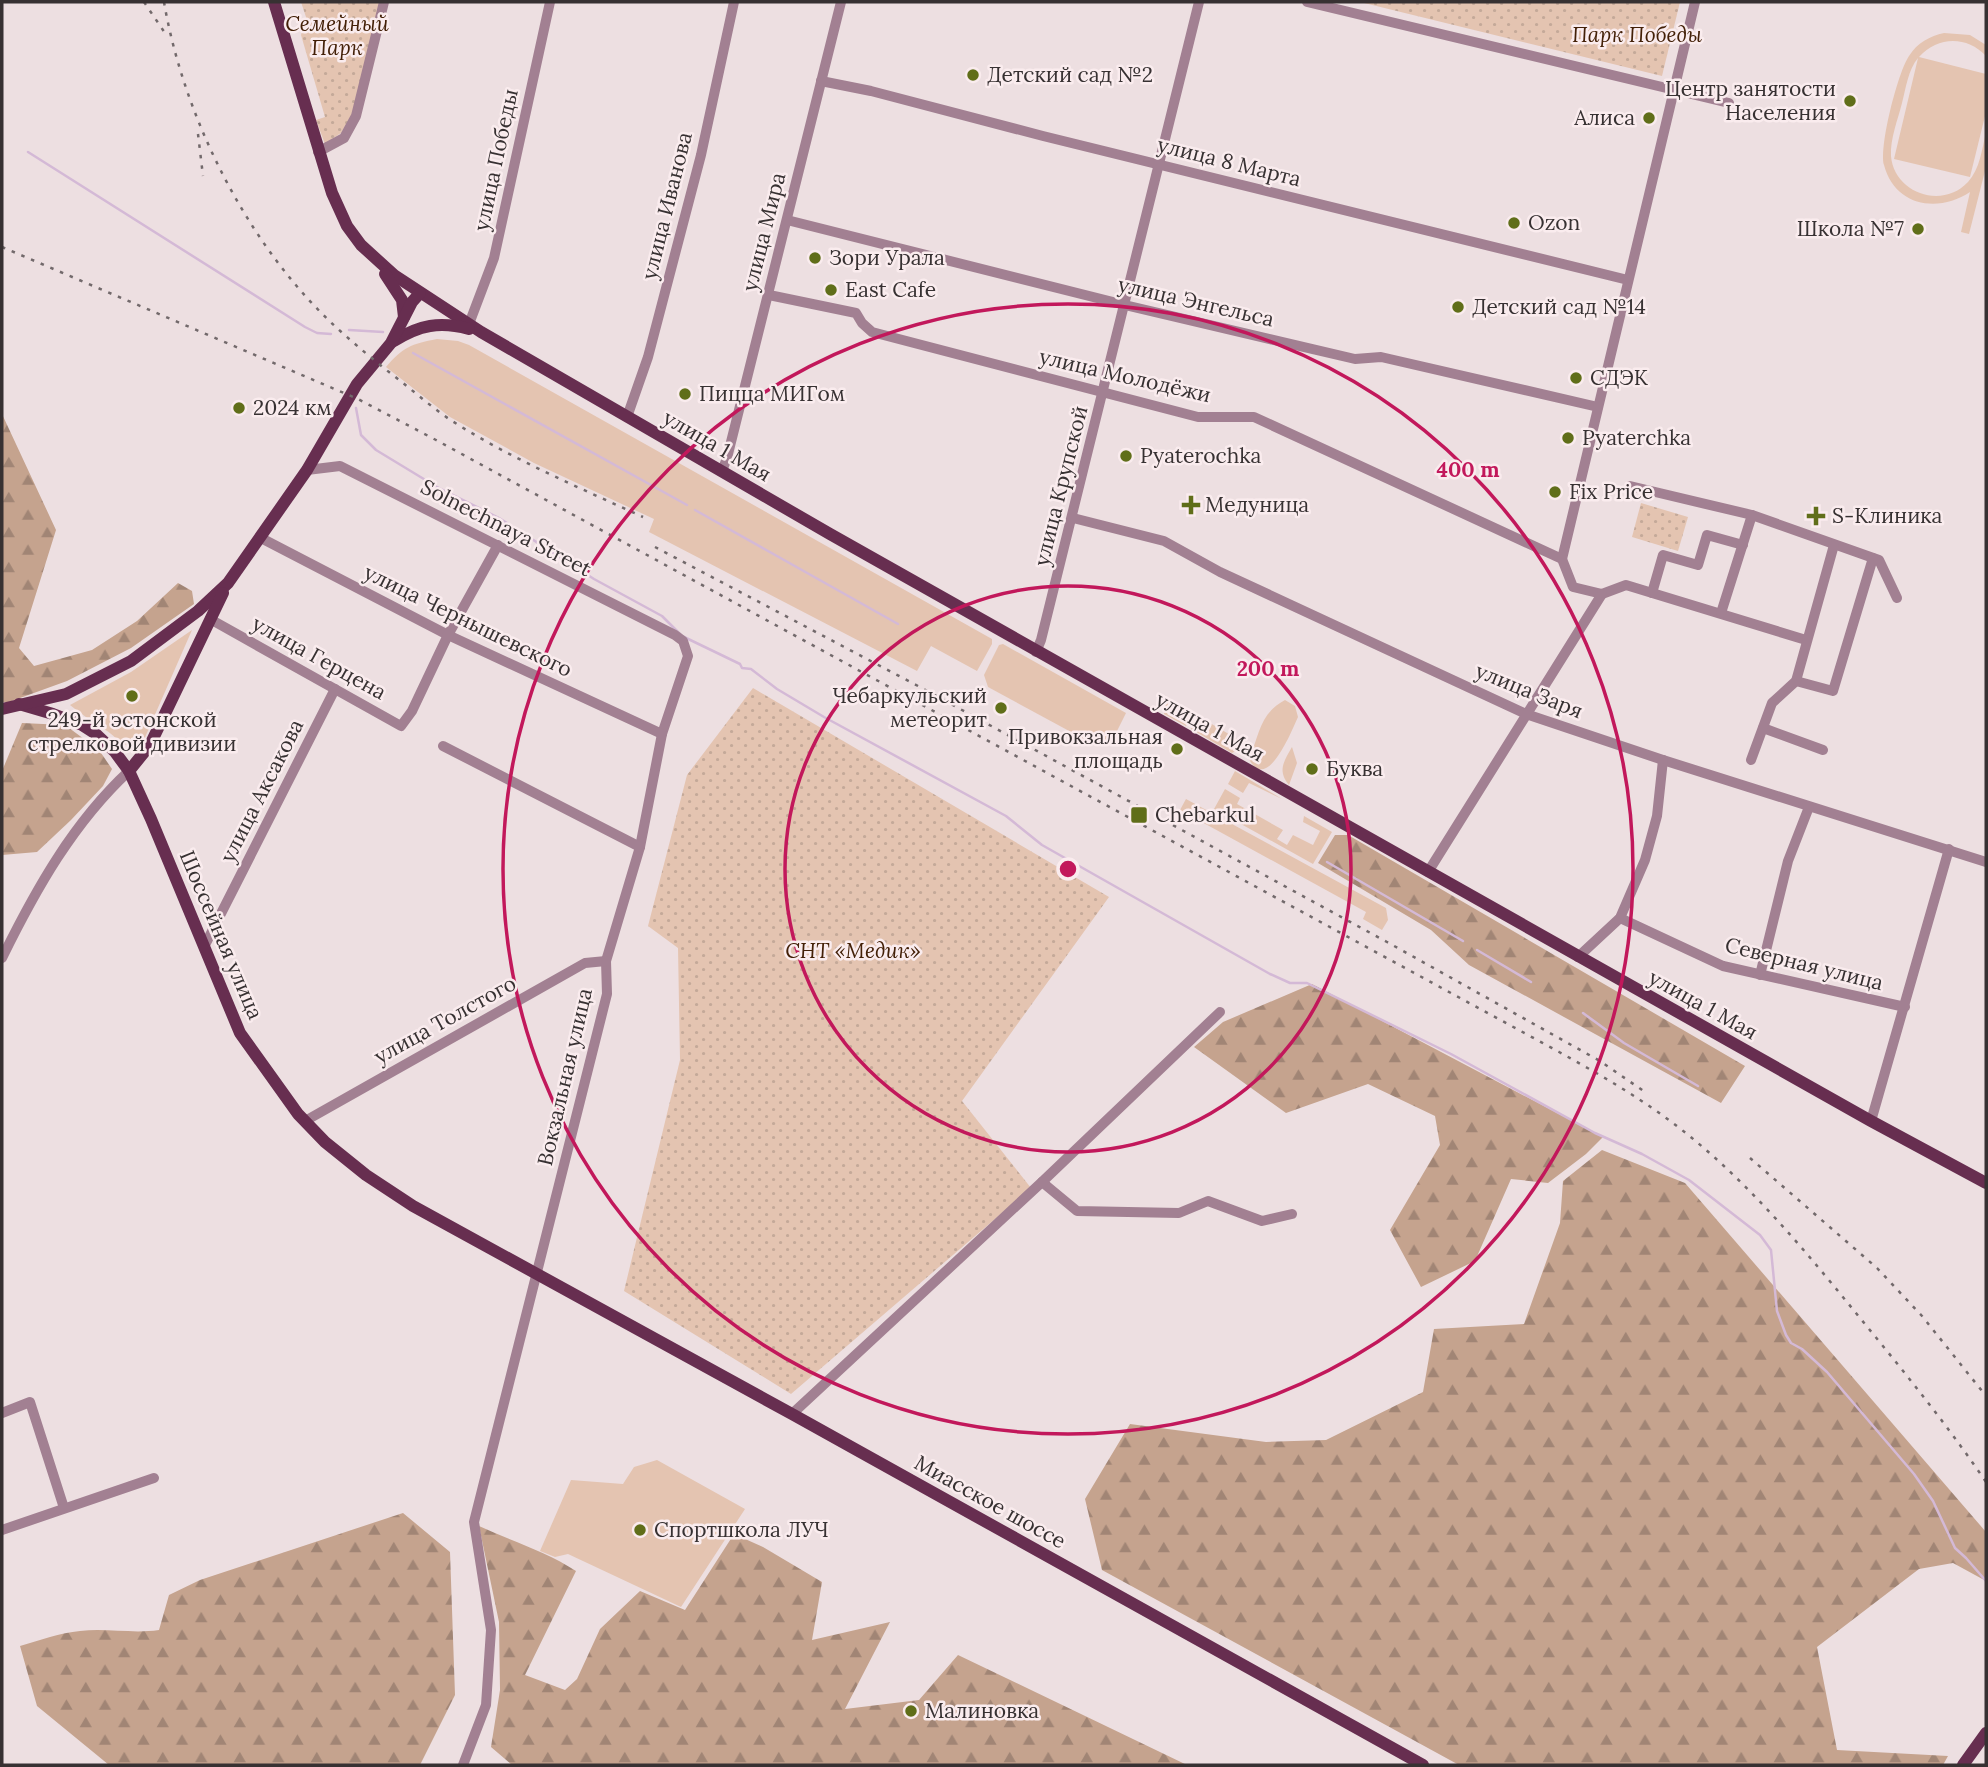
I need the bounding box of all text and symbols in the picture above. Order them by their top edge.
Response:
park label: Семейный Парк [285,10,389,61]
park label: Парк Победы [1572,21,1702,48]
place label: Детский сад №2 [987,61,1153,88]
marker: Детский сад №2 [965,67,981,83]
place label: Центр занятости Населения [1665,75,1836,126]
street label: улица Победы [467,86,524,233]
marker: Центр занятости Населения [1842,93,1858,109]
place label: Алиса [1573,104,1635,131]
marker: Алиса [1641,110,1657,126]
street label: улица Иванова [635,129,698,283]
street label: улица 8 Марта [1154,131,1304,192]
street label: улица Мира [736,169,791,294]
place label: Ozon [1528,209,1581,236]
marker: Ozon [1506,215,1522,231]
place label: Школа №7 [1797,215,1904,242]
marker: Школа №7 [1910,221,1926,237]
place label: Зори Урала [829,244,945,271]
marker: Зори Урала [807,250,823,266]
street label: улица Энгельса [1115,270,1277,333]
place label: East Cafe [845,276,936,303]
marker: East Cafe [823,282,839,298]
place label: Детский сад №14 [1472,293,1646,320]
marker: Детский сад №14 [1450,299,1466,315]
street label: улица Молодёжи [1037,343,1214,408]
place label: СДЭК [1590,364,1649,391]
marker: СДЭК [1568,370,1584,386]
place label: Пицца МИГом [699,380,845,407]
marker: Пицца МИГом [677,386,693,402]
place label: 2024 км [253,394,332,421]
marker: 2024 км [231,400,247,416]
street label: улица Крупской [1028,403,1093,569]
street label: улица 1 Мая [658,404,776,487]
place label: Pyaterchka [1582,424,1691,451]
marker: Pyaterchka [1560,430,1576,446]
place label: Pyaterochka [1140,442,1262,469]
marker: Pyaterochka [1118,448,1134,464]
text: 400 m [1436,456,1500,483]
street label: Solnechnaya Street [416,473,597,583]
place label: Fix Price [1569,478,1653,505]
marker: Fix Price [1547,484,1563,500]
place label: Медуница [1205,491,1309,518]
marker: Медуница [1183,497,1199,513]
place label: S-Клиника [1832,502,1943,529]
marker: S-Клиника [1806,506,1826,526]
street label: улица Чернышевского [360,558,577,683]
street label: улица Герцена [247,610,391,706]
text: 200 m [1237,655,1299,682]
street label: улица Заря [1471,657,1587,724]
place label: Чебаркульский метеорит [832,682,987,733]
street label: улица 1 Мая [1151,686,1270,768]
marker: 249-й эстонской стрелковой дивизии [124,688,140,704]
marker: Чебаркульский метеорит [993,700,1009,716]
place label: 249-й эстонской стрелковой дивизии [28,706,236,757]
street label: улица Аксакова [214,714,309,867]
place label: Привокзальная площадь [1008,723,1163,774]
marker: Привокзальная площадь [1169,741,1185,757]
place label: Буква [1326,755,1383,782]
marker: Буква [1304,761,1320,777]
place label: Chebarkul [1155,801,1255,828]
marker: Chebarkul [1129,805,1149,825]
street label: Шоссейная улица [174,846,269,1023]
centre of rings [1056,857,1080,881]
street label: Северная улица [1722,931,1886,996]
park label: СНТ «Медик» [785,937,921,964]
street label: улица 1 Мая [1644,964,1763,1046]
street label: улица Толстого [369,969,521,1070]
street label: Вокзальная улица [531,985,598,1168]
street label: Миасское шоссе [910,1449,1071,1554]
place label: Спортшкола ЛУЧ [654,1516,829,1543]
marker: Спортшкола ЛУЧ [632,1522,648,1538]
place label: Малиновка [925,1697,1039,1724]
marker: Малиновка [903,1703,919,1719]

